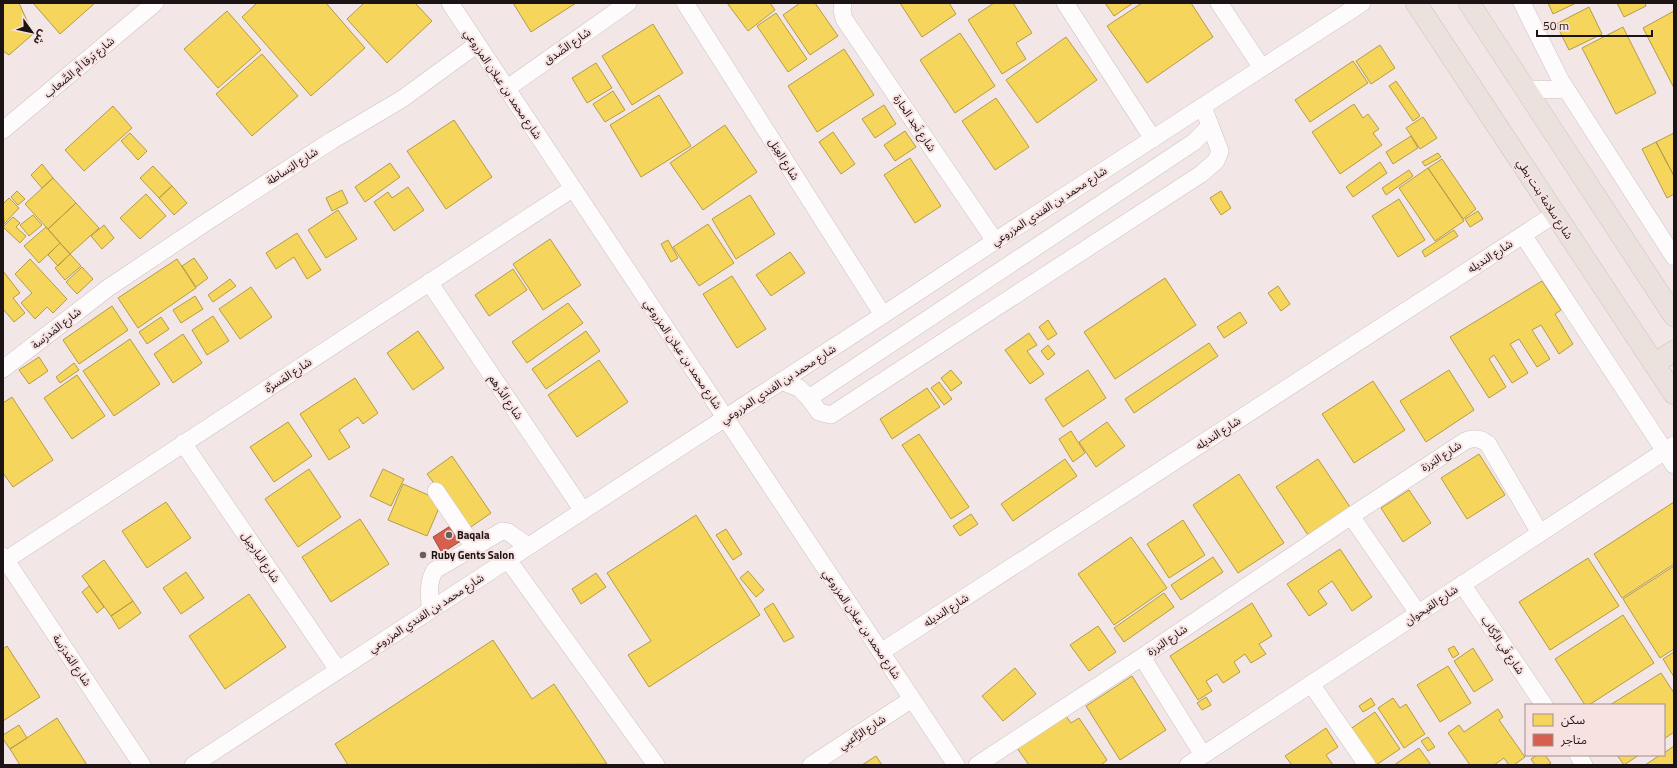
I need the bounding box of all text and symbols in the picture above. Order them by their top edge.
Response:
north arrow [12,12,52,52]
scale bar [1537,12,1652,38]
text: 50 m [1543,16,1569,35]
street label: شارع الصِّدق [540,24,594,68]
street label: شارع محمد بن عبلان المزروعي [459,26,546,143]
street label: شارع بَرقا أم الصَّعاب [41,34,117,100]
street label: شارع نَجد الحارة [890,91,940,155]
street label: شارع العِبَل [765,135,803,183]
street label: شارع البَساطة [263,143,321,189]
street label: شارع سلامة بنت بطي [1512,156,1577,243]
street label: شارع محمد بن الفندي المزروعي [988,162,1111,251]
street label: شارع النديله [1464,235,1516,277]
street label: شارع محمد بن عبلان المزروعي [639,296,726,413]
street label: شارع المَدرَسة [28,303,85,353]
street label: شارع محمد بن الفندي المزروعي [717,340,840,429]
street label: شارع المَسرَّة [261,354,315,396]
street label: شارع الدِّرهم [484,371,527,424]
street label: شارع النديله [1192,412,1244,454]
street label: شارع البَرزة [1418,437,1465,475]
place label: Baqala [457,527,490,543]
street label: شارع البارجِيل [238,528,284,586]
marker: Baqala [444,530,454,540]
place label: Ruby Gents Salon [431,547,514,563]
marker: Ruby Gents Salon [418,550,428,560]
street label: شارع محمد بن عبلان المزروعي [818,566,905,683]
street label: شارع محمد بن الفندي المزروعي [365,569,488,658]
street label: شارع القيحوان [1401,581,1461,629]
street label: شارع النديله [920,589,972,631]
street label: شارع فَي الرِّكاب [1476,613,1529,679]
street label: شارع البَرزة [1144,620,1191,659]
street label: شارع المَدرَسة [49,631,95,689]
legend [1525,704,1665,756]
text: سكن [1561,710,1585,729]
street label: شارع الرَّاعبِي [835,711,890,755]
text: متاجر [1560,730,1587,749]

